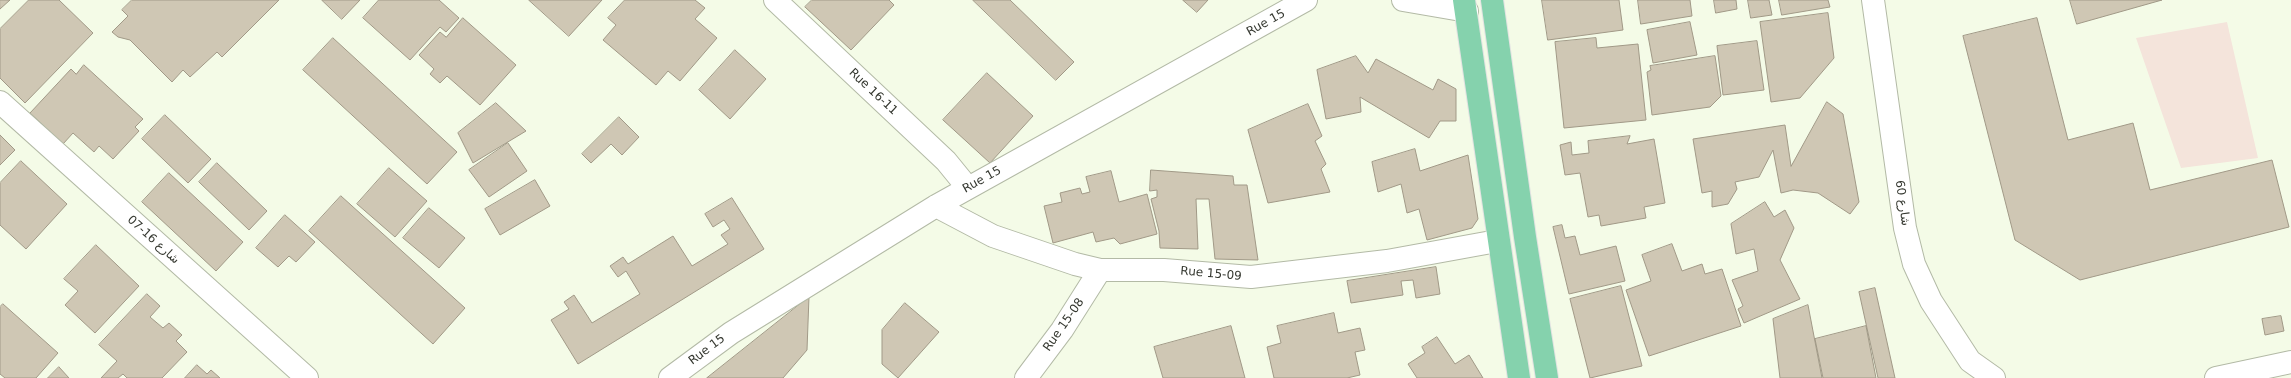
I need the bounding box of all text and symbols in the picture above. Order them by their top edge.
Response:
street label: Rue 15 [1244,7,1288,39]
street label: Rue 16-11 [846,66,900,118]
street label: Rue 15 [960,164,1004,196]
street label: شارع 60 [1892,179,1912,227]
street label: شارع 16-07 [124,213,182,267]
street label: Rue 15-09 [1180,264,1242,284]
street label: Rue 15-08 [1040,296,1088,354]
street label: Rue 15 [686,332,728,368]

